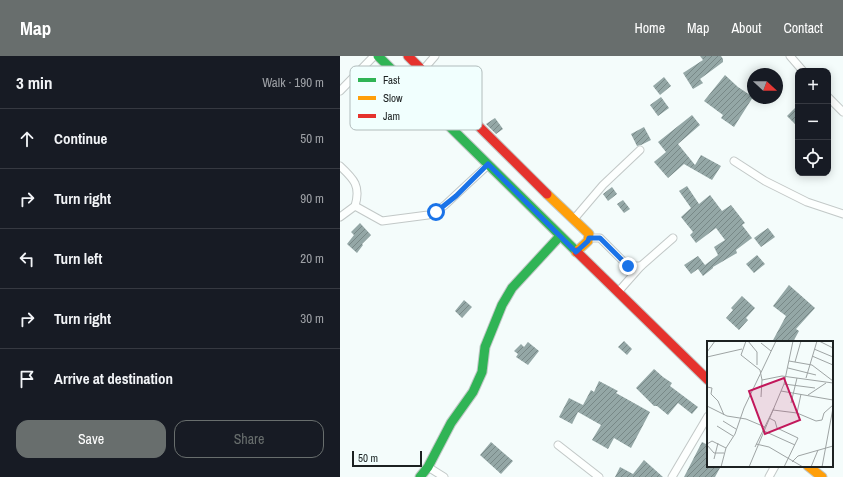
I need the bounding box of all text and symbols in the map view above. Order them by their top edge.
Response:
text: Map [20,15,51,41]
text: Home [634,19,665,37]
text: Map [687,19,709,37]
text: About [731,19,761,37]
text: Contact [783,19,823,37]
legend [350,66,482,130]
north arrow [747,68,783,104]
map controls [795,68,831,176]
button: + [795,68,831,104]
text: 3 min [16,71,52,94]
text: Fast [383,73,401,87]
text: Walk · 190 m [262,74,324,91]
text: Slow [383,91,403,105]
button: − [795,104,831,140]
text: Jam [383,109,400,123]
icon: ahead [16,128,38,150]
text: Continue [54,128,107,149]
text: 50 m [300,130,324,147]
button: locate [795,140,831,176]
icon: right [16,188,38,210]
text: Turn right [54,188,111,209]
text: 90 m [300,190,324,207]
route start [427,203,445,221]
icon: left [16,248,38,270]
text: Turn left [54,248,102,269]
text: 20 m [300,250,324,267]
route end [619,257,637,275]
icon: right [16,308,38,330]
text: Turn right [54,308,111,329]
text: 30 m [300,310,324,327]
inset map [707,341,833,467]
icon: arrive [16,368,38,390]
text: Arrive at destination [54,368,173,389]
button: Save [16,420,166,458]
button: Share [174,420,324,458]
scale bar [352,449,422,468]
text: 50 m [358,451,378,465]

